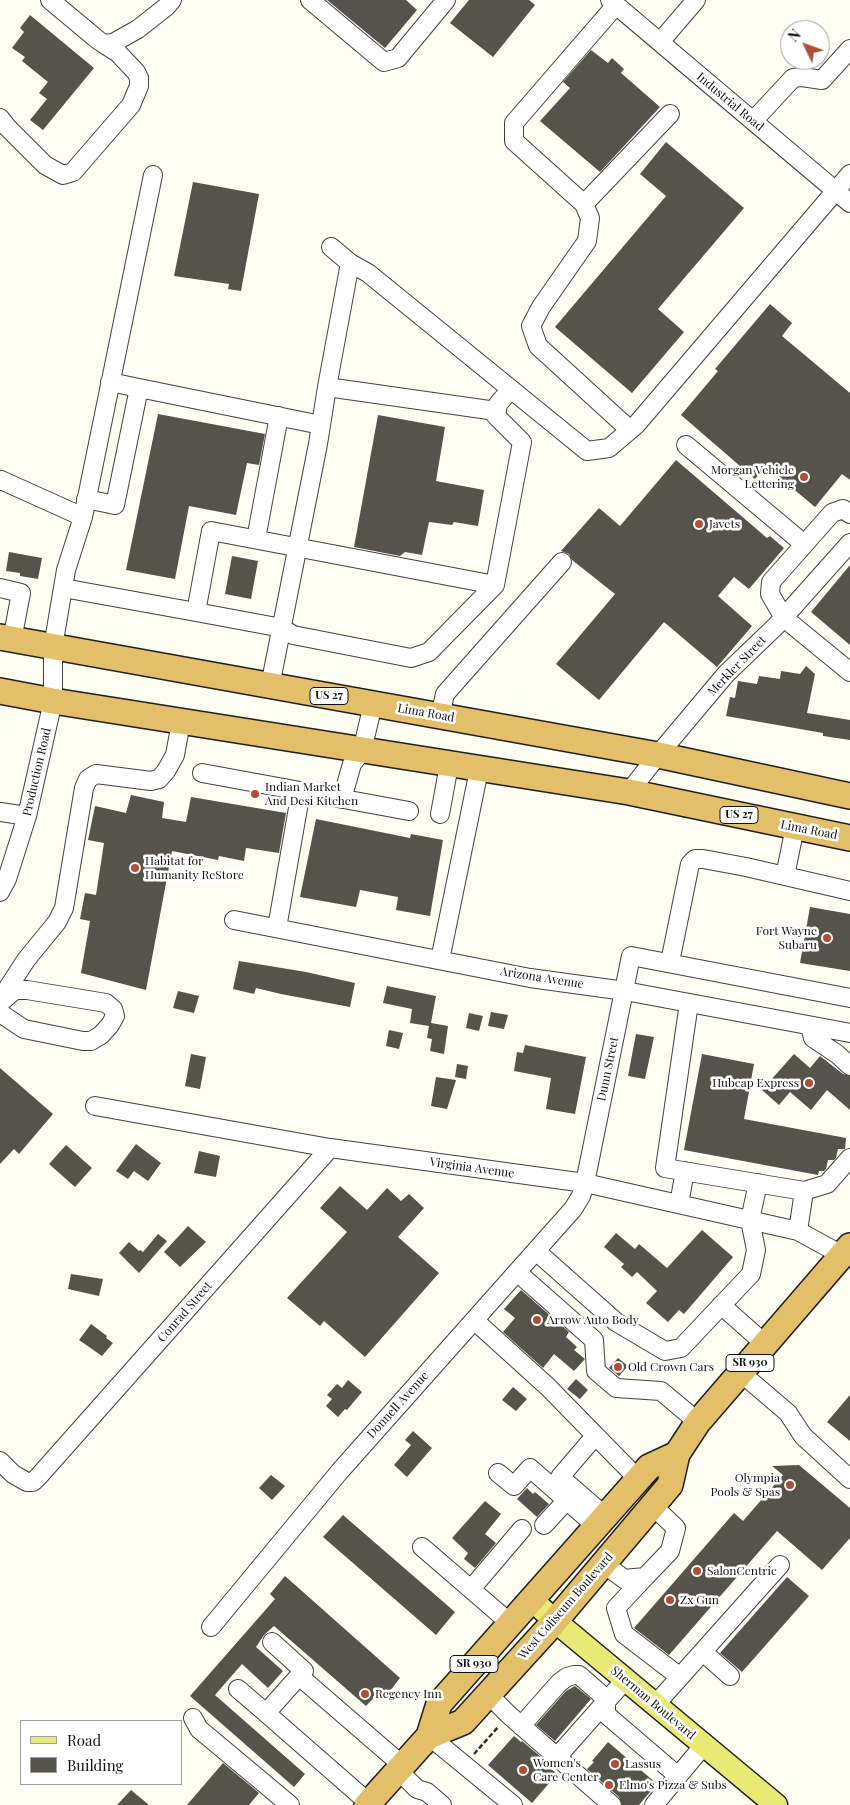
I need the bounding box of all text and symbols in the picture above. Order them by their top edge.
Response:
north arrow [780,20,830,70]
text: N [784,25,805,45]
street label: Industrial Road [693,70,767,134]
place label: Morgan Vehicle Lettering [711,463,794,491]
marker: Morgan Vehicle Lettering [798,471,810,483]
place label: Javets [709,517,740,531]
marker: Javets [693,518,705,530]
street label: Merkler Street [705,633,769,699]
road number: US 27 [310,688,348,704]
street label: Lima Road [396,701,456,725]
street label: Production Road [20,726,54,818]
place label: Indian Market And Desi Kitchen [265,780,358,808]
marker: Indian Market And Desi Kitchen [249,788,261,800]
road number: US 27 [720,806,758,824]
street label: Lima Road [779,817,839,843]
place label: Habitat for Humanity ReStore [145,854,244,882]
marker: Habitat for Humanity ReStore [129,862,141,874]
place label: Fort Wayne Subaru [756,924,817,952]
marker: Fort Wayne Subaru [821,932,833,944]
street label: Arizona Avenue [499,964,585,992]
street label: Dunn Street [594,1036,622,1102]
place label: Hubcap Express [712,1076,799,1090]
marker: Hubcap Express [803,1077,815,1089]
street label: Virginia Avenue [429,1155,515,1181]
street label: Conrad Street [155,1279,215,1345]
place label: Arrow Auto Body [547,1313,639,1327]
marker: Arrow Auto Body [531,1314,543,1326]
road number: SR 930 [726,1355,774,1372]
place label: Old Crown Cars [628,1360,714,1374]
marker: Old Crown Cars [612,1361,624,1373]
street label: Donnell Avenue [364,1369,432,1441]
place label: Olympia Pools & Spas [710,1471,780,1499]
marker: Olympia Pools & Spas [784,1479,796,1491]
street label: West Coliseum Boulevard [516,1550,616,1662]
place label: SalonCentric [707,1564,777,1578]
marker: SalonCentric [691,1565,703,1577]
place label: Zx Gun [680,1593,719,1607]
marker: Zx Gun [664,1594,676,1606]
road number: SR 930 [450,1656,498,1672]
street label: Sherman Boulevard [608,1663,698,1743]
place label: Regency Inn [375,1687,442,1701]
marker: Regency Inn [359,1688,371,1700]
legend [20,1720,182,1785]
text: Road [67,1730,101,1750]
text: Building [67,1755,123,1775]
place label: Women's Care Center [533,1756,599,1784]
place label: Lassus [625,1757,661,1771]
marker: Lassus [609,1758,621,1770]
marker: Women's Care Center [517,1764,529,1776]
place label: Elmo's Pizza & Subs [619,1778,727,1792]
marker: Elmo's Pizza & Subs [603,1779,615,1791]

